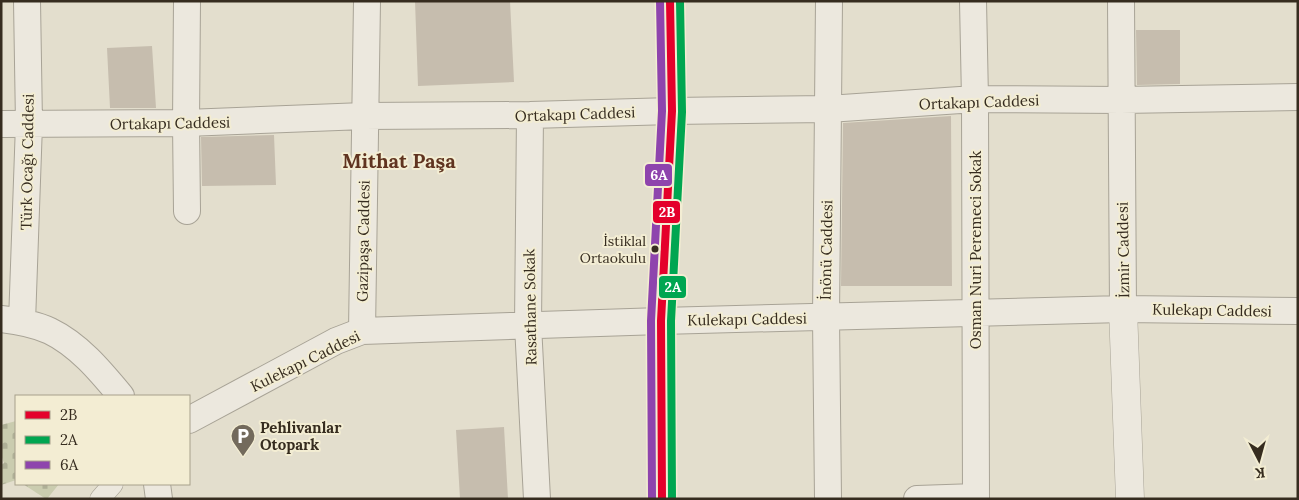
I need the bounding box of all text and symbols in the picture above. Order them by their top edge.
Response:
street label: Ortakapı Caddesi [918,90,1040,114]
street label: Türk Ocağı Caddesi [16,94,38,230]
street label: Ortakapı Caddesi [514,102,636,126]
street label: Ortakapı Caddesi [110,112,230,134]
district label: Mithat Paşa [342,148,456,173]
street label: Osman Nuri Peremeci Sokak [966,151,985,349]
line badge: 6A [644,163,673,187]
text: 6A [650,166,668,184]
street label: Gazipaşa Caddesi [352,180,374,302]
line badge: 2B [652,200,681,224]
street label: İnönü Caddesi [816,200,836,300]
street label: İzmir Caddesi [1113,202,1133,298]
text: 2B [659,203,675,221]
place label: İstiklal Ortaokulu [580,232,646,267]
marker: İstiklal Ortaokulu [650,244,660,254]
street label: Rasathane Sokak [519,249,541,365]
line badge: 2A [658,275,687,299]
text: 2A [665,278,682,296]
street label: Kulekapı Caddesi [1152,299,1272,321]
street label: Kulekapı Caddesi [687,308,807,330]
street label: Kulekapı Caddesi [247,326,363,396]
legend [15,395,190,485]
text: 2B [60,405,77,424]
place label: Pehlivanlar Otopark [260,418,342,454]
parking icon: Pehlivanlar Otopark [230,423,256,457]
text: 2A [60,430,78,449]
north arrow [1234,435,1284,485]
text: 6A [60,455,79,474]
text: K [1254,463,1266,482]

